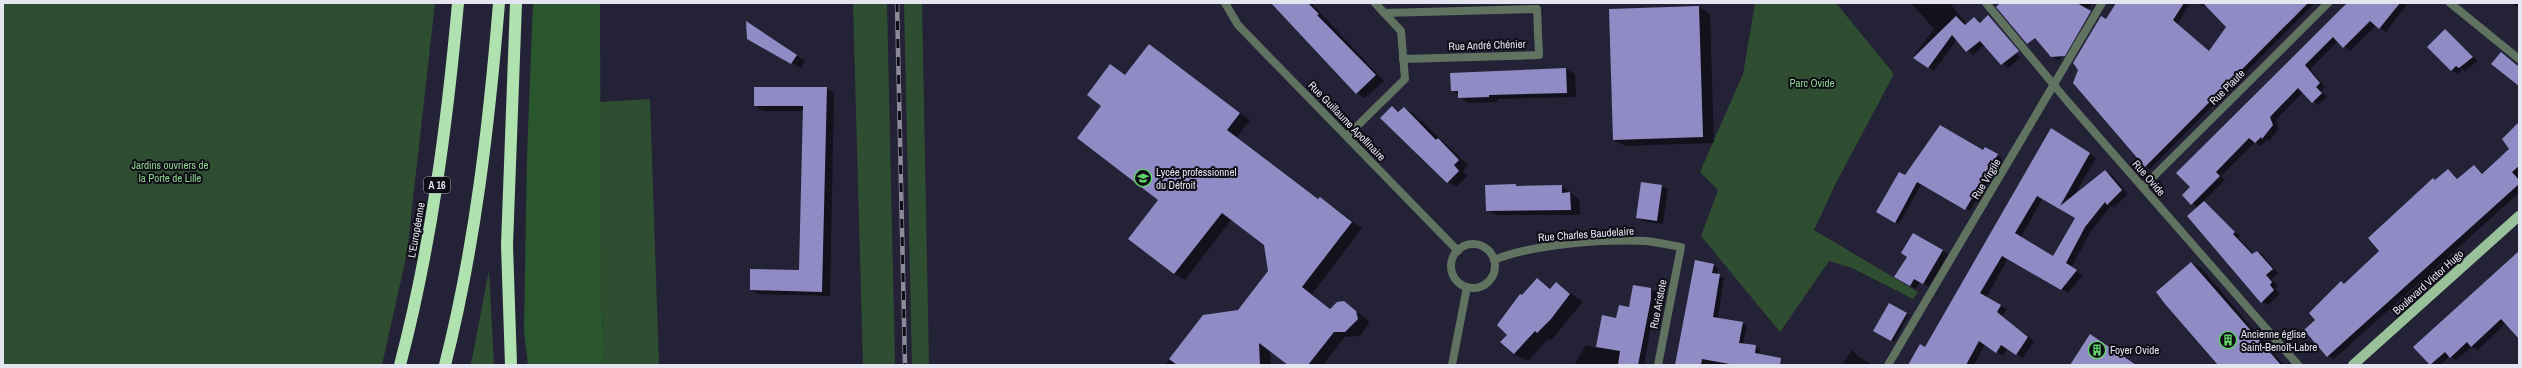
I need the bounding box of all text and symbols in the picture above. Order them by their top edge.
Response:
street label: Rue André Chénier [1448,37,1526,53]
street label: Rue Plaute [2206,66,2248,108]
park label: Parc Ovide [1789,76,1835,90]
street label: Rue Guillaume Apollinaire [1305,78,1389,164]
street label: Rue Virgile [1968,156,2004,202]
street label: Rue Ovide [2130,157,2168,199]
park label: Jardins ouvriers de la Porte de Lille [131,158,209,185]
place label: Lycée professionnel du Détroit [1156,165,1236,192]
school or university icon: Lycée professionnel du Détroit [1133,168,1153,188]
road number: A 16 [424,177,450,193]
street label: L'Européenne [404,201,428,259]
street label: Rue Charles Baudelaire [1537,224,1635,244]
street label: Boulevard Victor Hugo [2390,246,2466,318]
street label: Rue Aristote [1646,278,1670,330]
place label: Ancienne église Saint-Benoît-Labre [2240,327,2317,354]
building icon: Ancienne église Saint-Benoît-Labre [2218,330,2238,350]
building icon: Foyer Ovide [2087,340,2107,360]
place label: Foyer Ovide [2110,343,2159,357]

